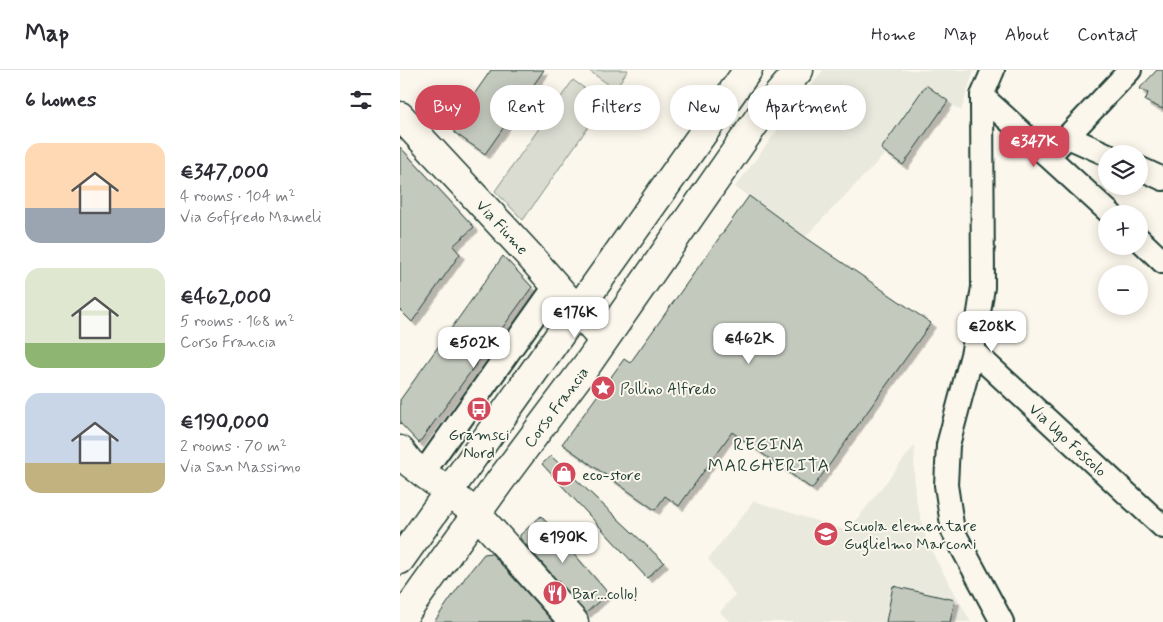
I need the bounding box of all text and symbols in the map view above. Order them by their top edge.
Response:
text: Map [25,19,69,50]
text: Home [871,23,916,47]
text: Map [944,23,977,47]
text: About [1005,23,1049,47]
text: Contact [1077,23,1138,47]
chip: Buy [415,85,480,130]
chip: Rent [490,85,564,130]
chip: Filters [574,85,660,130]
chip: New [670,85,738,130]
chip: Apartment [748,85,866,130]
text: 6 homes [25,86,96,114]
icon: filters [347,86,375,114]
pin: €347K [999,126,1069,168]
text: €347K [1010,131,1058,152]
map controls [1098,145,1148,315]
button: layers [1098,145,1148,195]
text: €347,000 [180,158,269,186]
icon: home [65,163,125,223]
text: 4 rooms · 104 m² [180,186,295,207]
street label: Via Fiume [471,196,532,260]
button: + [1098,205,1148,255]
text: Via Goffredo Mameli [180,207,322,228]
button: − [1098,265,1148,315]
text: €462,000 [180,283,271,311]
icon: home [65,288,125,348]
pin: €176K [540,296,610,339]
text: €176K [553,302,597,323]
pin: €208K [957,310,1027,353]
text: 5 rooms · 168 m² [180,311,295,332]
text: €208K [968,316,1016,337]
pin: €462K [714,322,784,365]
pin: €502K [439,326,509,369]
text: €462K [724,328,774,349]
text: Corso Francia [180,332,276,353]
text: €502K [449,332,499,353]
street label: Corso Francia [520,363,594,452]
place icon: Pollino Alfredo [590,375,616,401]
place label: Pollino Alfredo [620,379,716,400]
bus stop icon: Gramsci Nord [466,396,492,422]
street label: Via Ugo Foscolo [1024,399,1111,482]
text: €190,000 [180,408,269,436]
icon: home [65,413,125,473]
place label: Gramsci Nord [449,425,509,464]
district label: REGINA MARGHERITA [708,433,830,478]
text: 2 rooms · 70 m² [180,436,287,457]
text: Via San Massimo [180,457,301,478]
shop icon: eco-store [551,461,577,487]
place label: eco-store [582,465,641,486]
place label: Scuola elementare Guglielmo Marconi [844,516,977,556]
school or university icon: Scuola elementare Guglielmo Marconi [813,521,839,547]
pin: €190K [528,522,598,564]
text: €190K [539,527,587,548]
restaurant icon: Bar...collo! [542,580,568,606]
place label: Bar...collo! [572,584,638,605]

